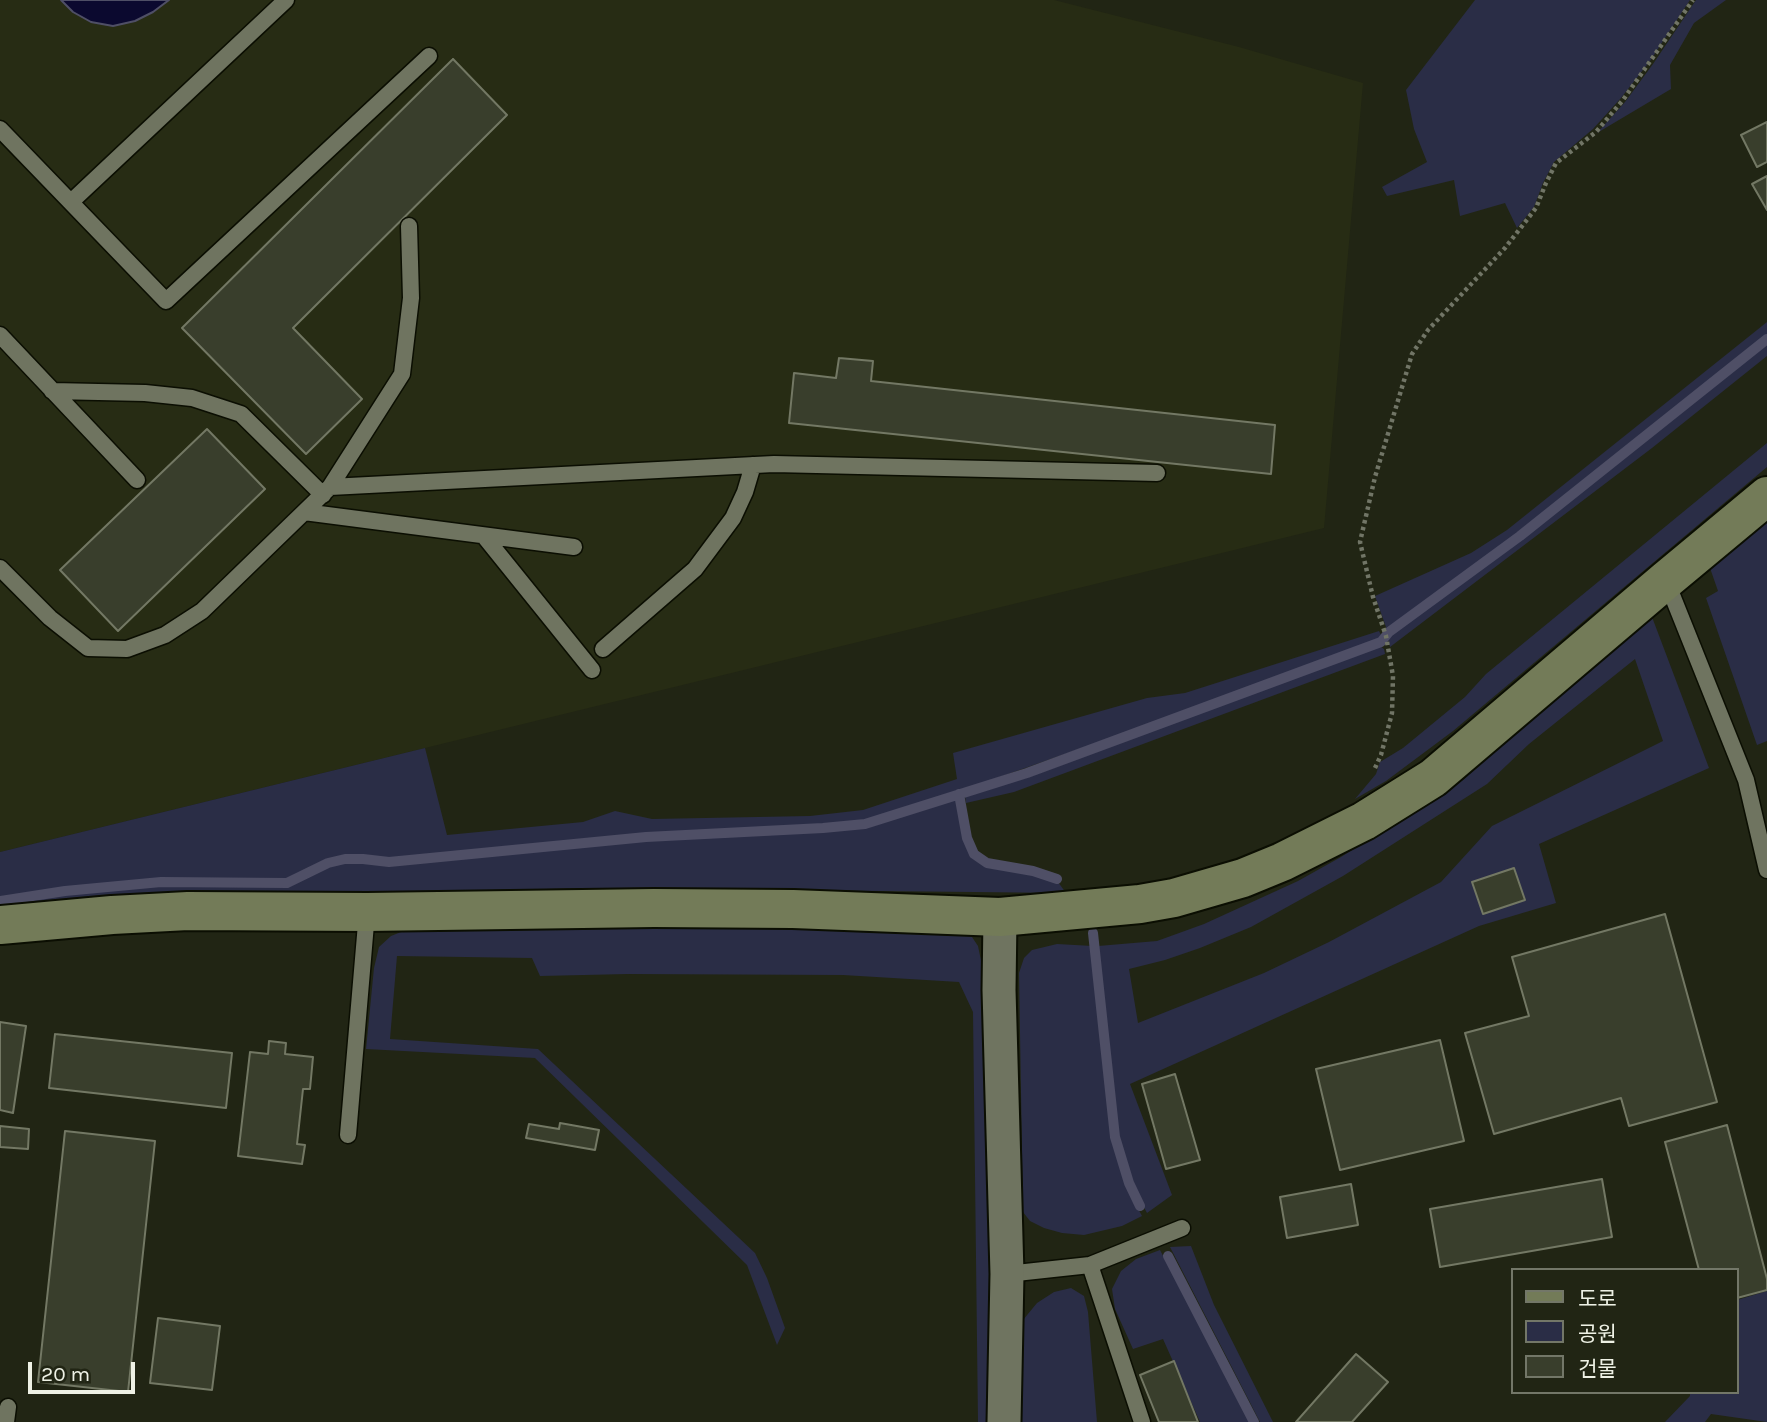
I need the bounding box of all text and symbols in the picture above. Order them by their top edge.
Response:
legend [1512,1268,1739,1394]
text: 도로 [1578,1287,1617,1311]
text: 공원 [1578,1322,1617,1346]
scale bar [32,1348,138,1392]
text: 건물 [1578,1357,1617,1381]
text: 20 m [41,1362,90,1386]

